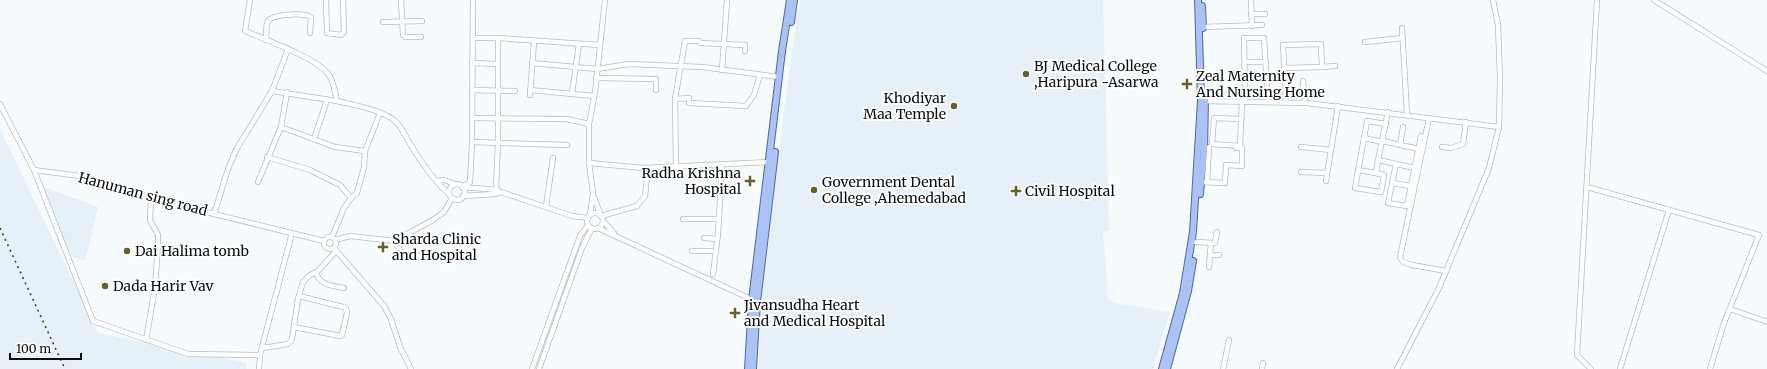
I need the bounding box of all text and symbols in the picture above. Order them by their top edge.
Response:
place label: BJ Medical College ,Haripura -Asarwa [1034,57,1159,91]
place label: Zeal Maternity And Nursing Home [1195,67,1325,101]
marker: BJ Medical College ,Haripura -Asarwa [1021,69,1031,79]
marker: Zeal Maternity And Nursing Home [1181,78,1193,90]
place label: Khodiyar Maa Temple [863,89,946,123]
marker: Khodiyar Maa Temple [949,101,959,111]
place label: Radha Krishna Hospital [642,164,742,198]
street label: Hanuman sing road [77,168,210,220]
place label: Government Dental College ,Ahemedabad [822,173,967,207]
marker: Radha Krishna Hospital [744,175,756,187]
place label: Civil Hospital [1025,182,1115,200]
marker: Government Dental College ,Ahemedabad [809,185,819,195]
marker: Civil Hospital [1010,185,1022,197]
place label: Sharda Clinic and Hospital [392,230,481,264]
marker: Sharda Clinic and Hospital [377,241,389,253]
place label: Dai Halima tomb [135,242,249,260]
marker: Dai Halima tomb [122,246,132,256]
place label: Dada Harir Vav [113,277,215,295]
marker: Dada Harir Vav [100,281,110,291]
place label: Jivansudha Heart and Medical Hospital [743,296,886,330]
marker: Jivansudha Heart and Medical Hospital [729,307,741,319]
scale bar [10,335,81,361]
text: 100 m [16,341,51,356]

